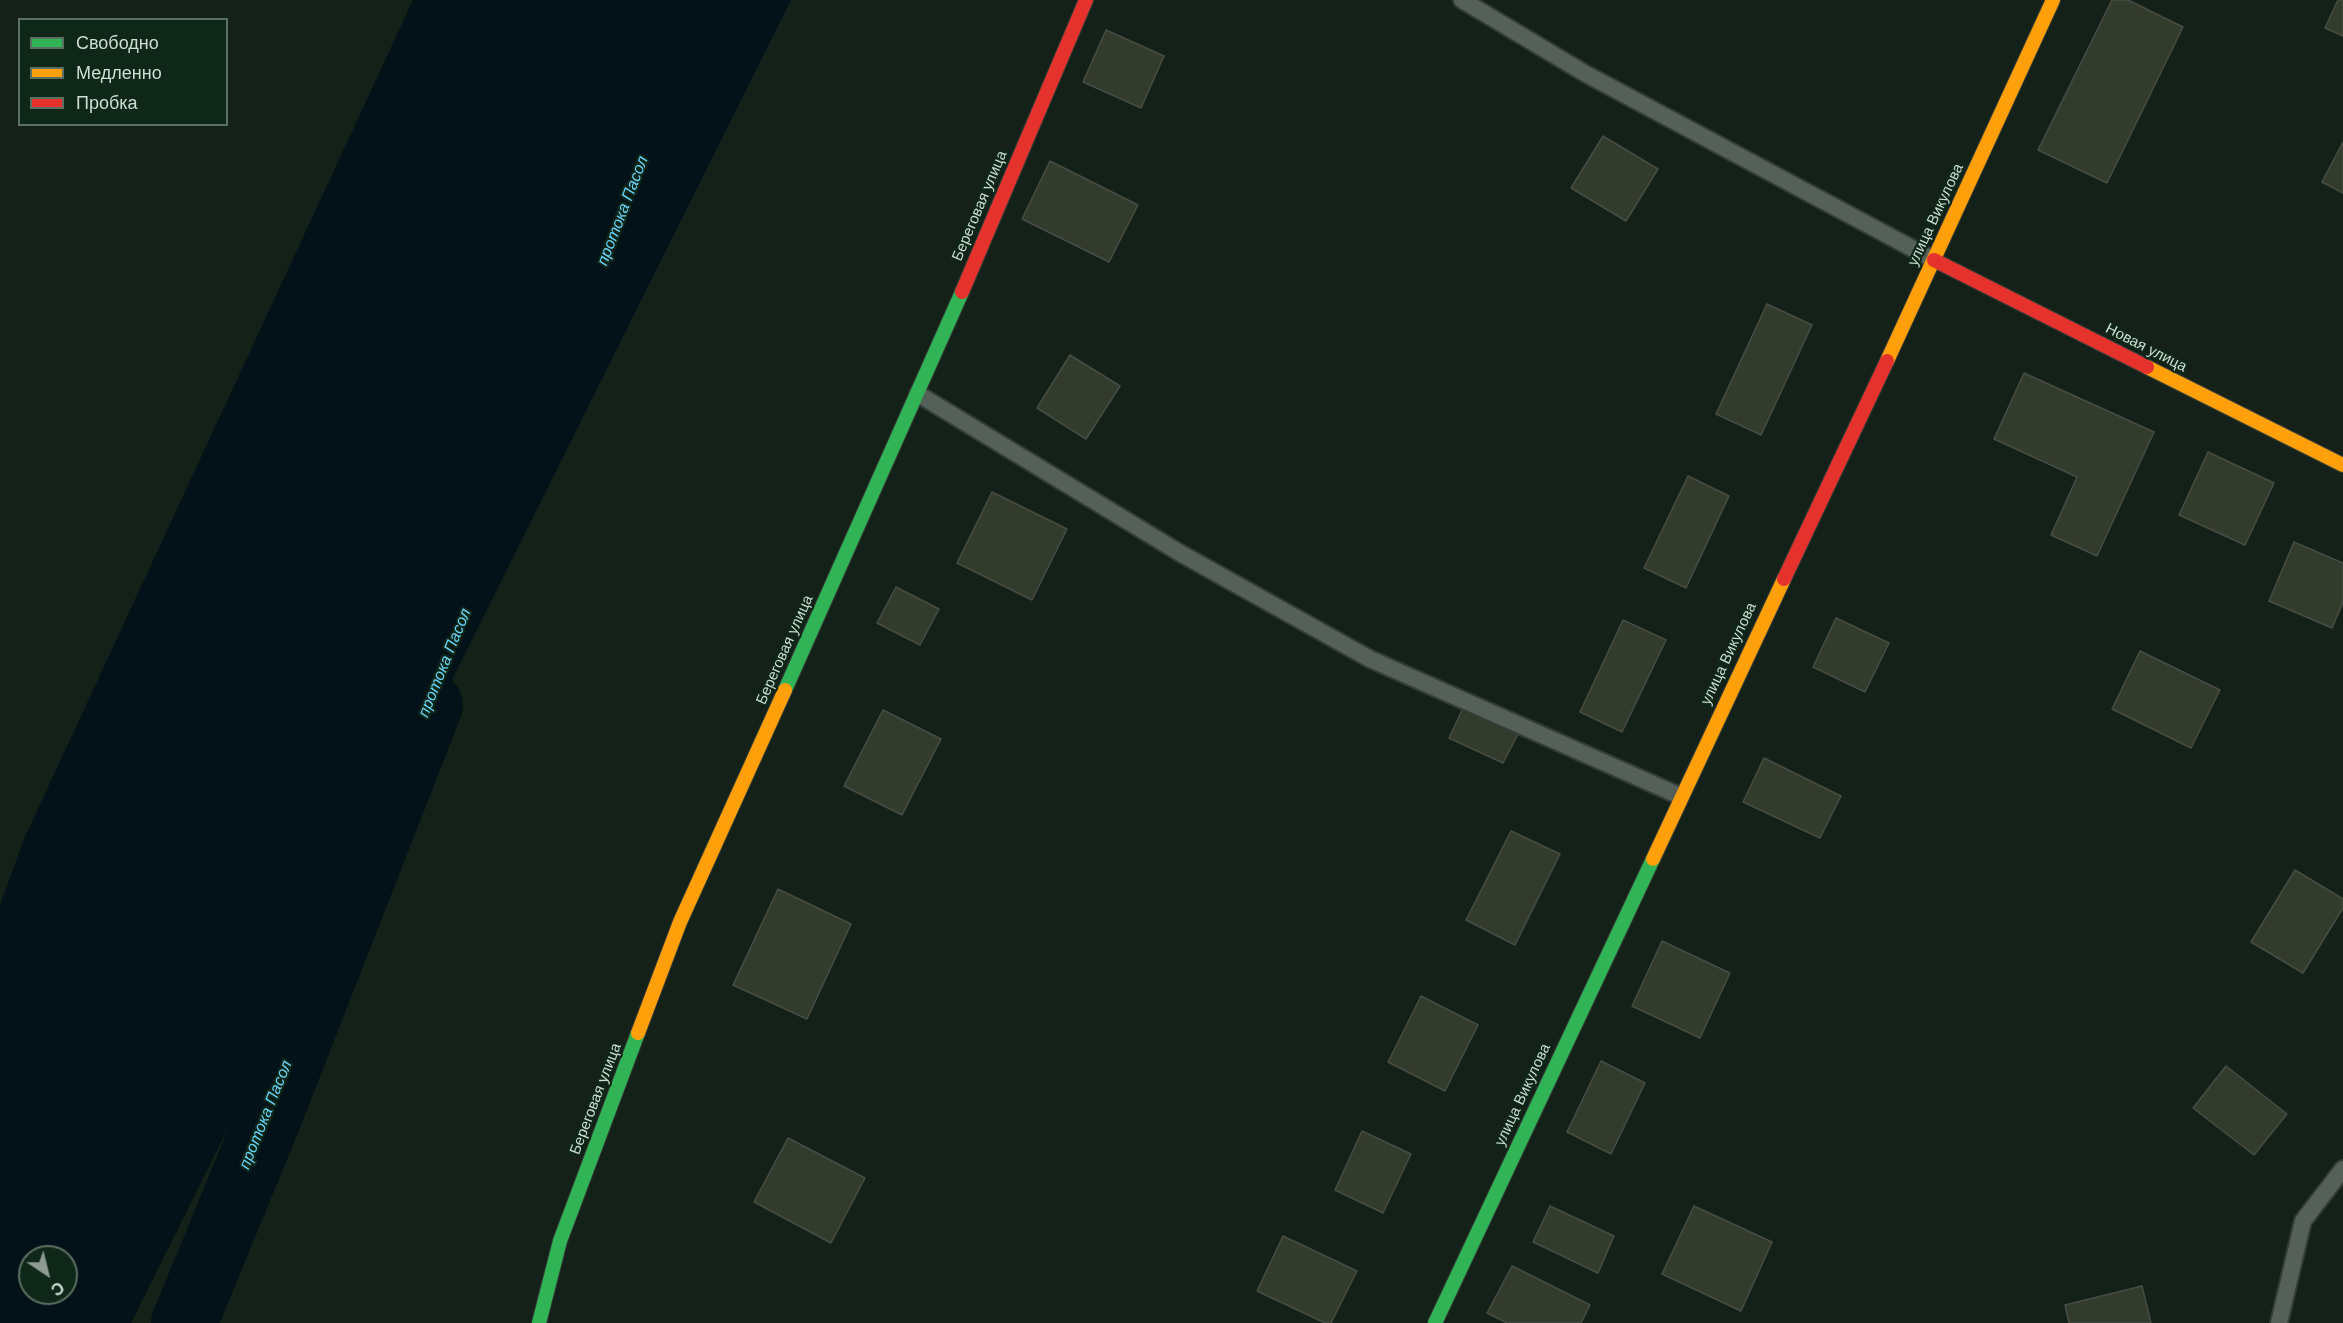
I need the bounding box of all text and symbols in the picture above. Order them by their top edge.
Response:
legend [18,18,228,126]
text: Свободно [76,33,159,53]
text: Медленно [76,63,162,83]
text: Пробка [76,93,138,113]
street label: Береговая улица [949,148,1011,264]
water label: протока Пасол [593,154,653,268]
street label: улица Викулова [1904,161,1968,269]
street label: Новая улица [2102,320,2190,376]
street label: Береговая улица [753,592,817,708]
street label: улица Викулова [1697,600,1761,708]
water label: протока Пасол [414,606,476,720]
street label: Береговая улица [566,1041,626,1157]
street label: улица Викулова [1491,1041,1555,1149]
water label: протока Пасол [235,1058,297,1172]
north arrow [18,1245,78,1305]
text: С [48,1278,67,1299]

